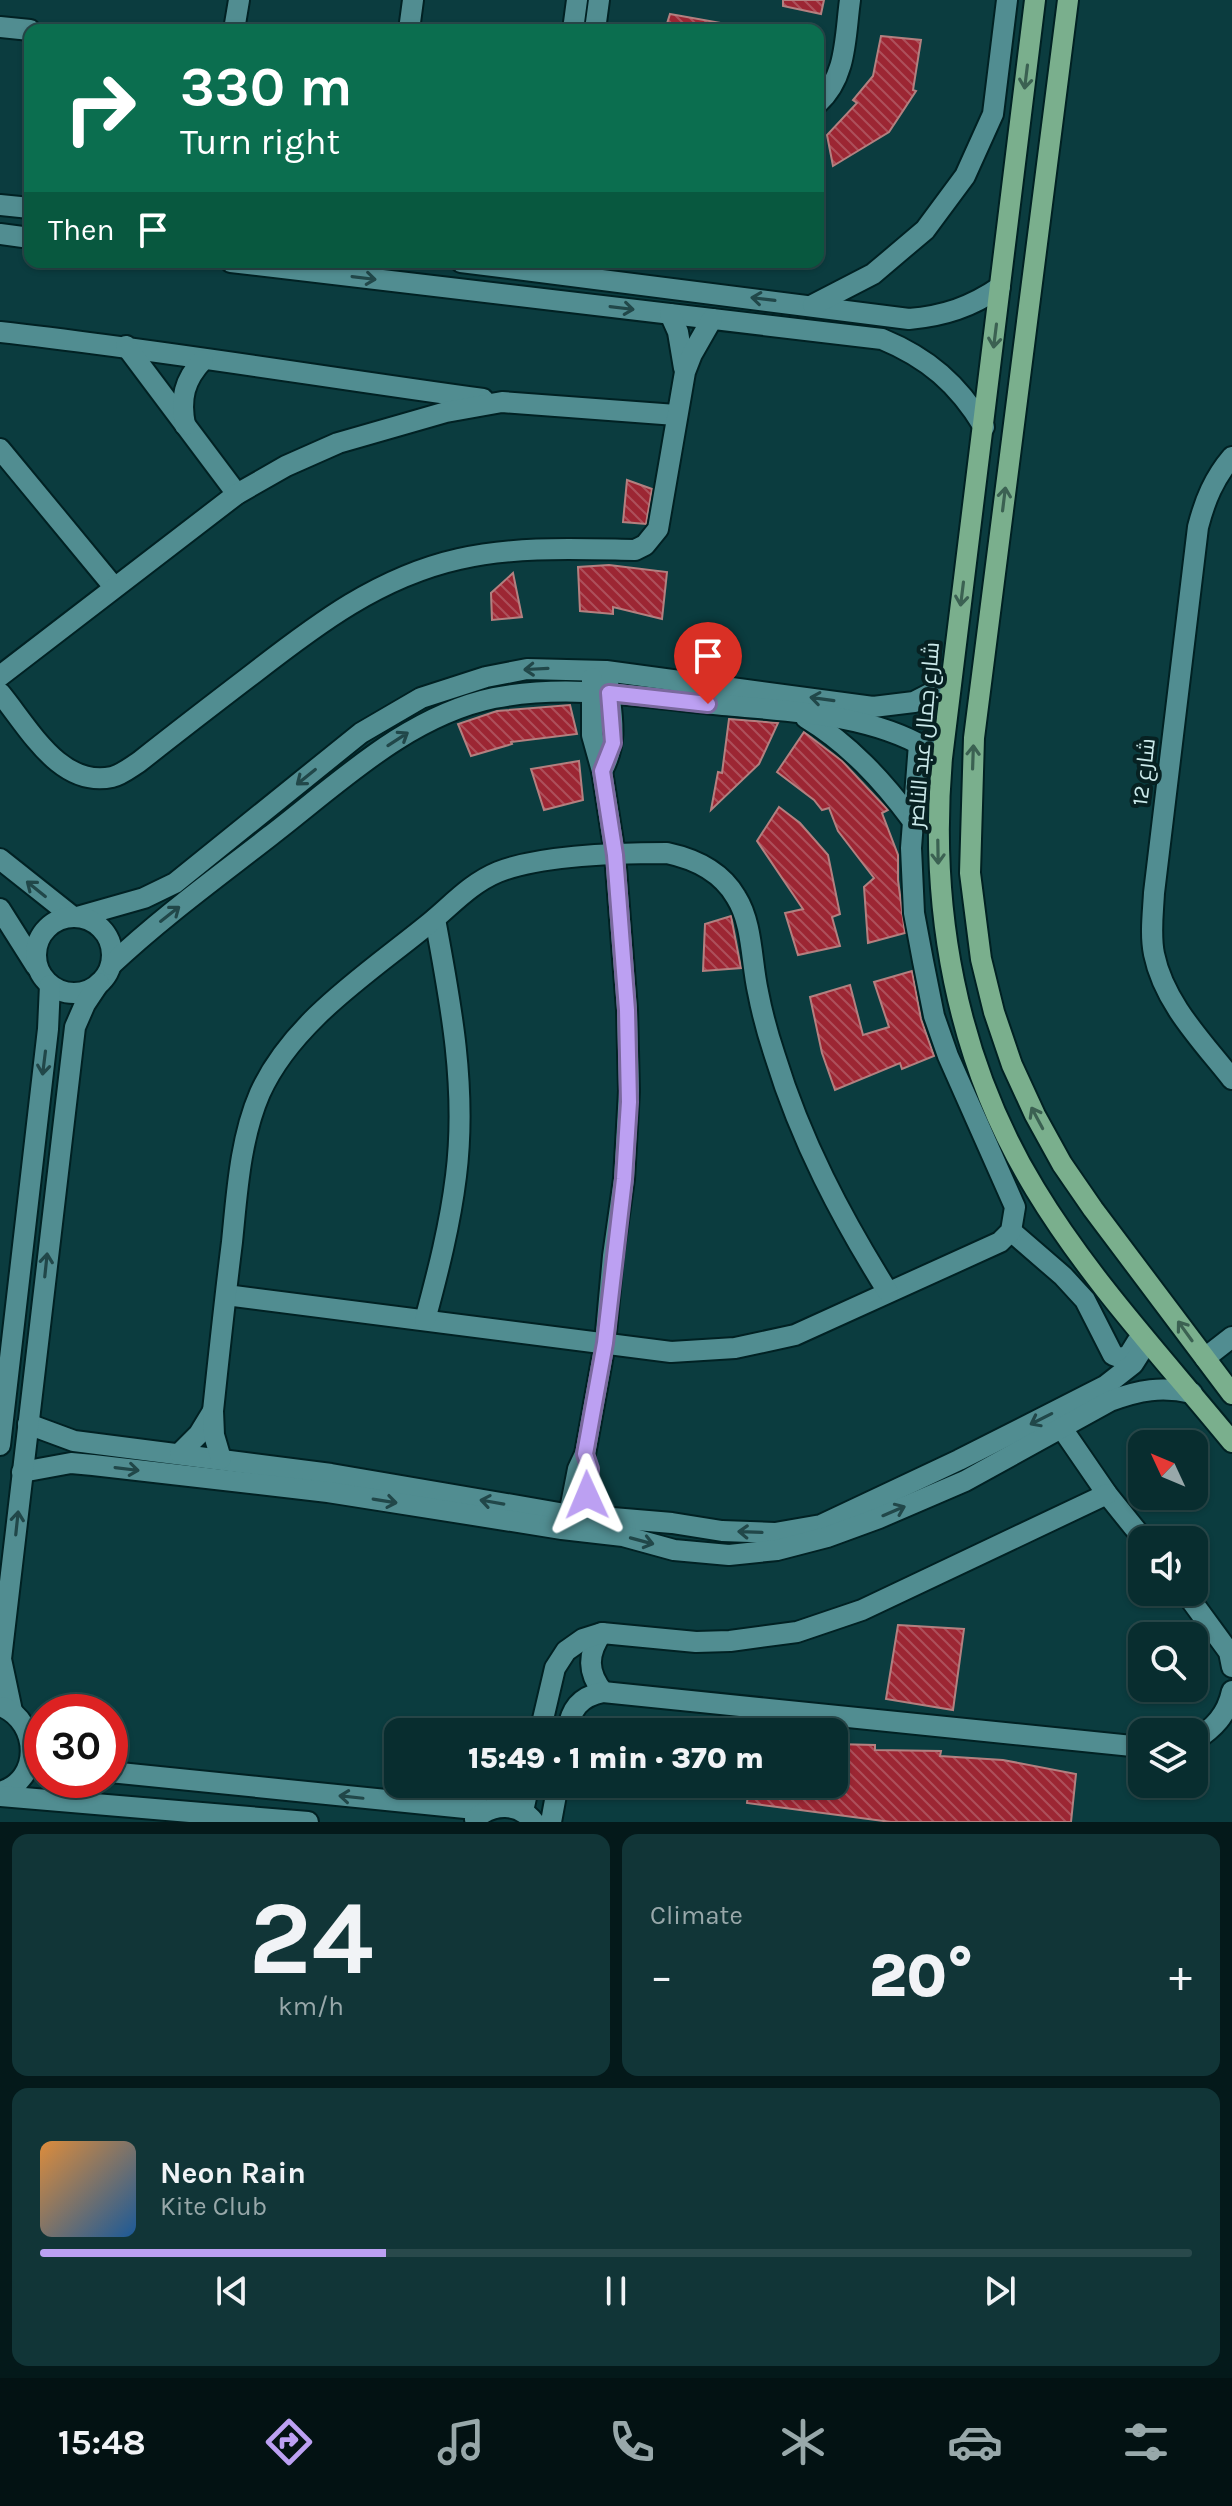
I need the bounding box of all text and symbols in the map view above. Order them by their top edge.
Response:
text: 330 m [180,54,352,119]
icon: right [48,56,152,160]
one-way arrow [1018,64,1033,90]
text: Turn right [180,121,340,163]
icon: arrive [131,208,175,252]
text: Then [48,212,115,248]
one-way arrow [351,271,376,286]
one-way arrow [751,291,776,306]
one-way arrow [609,301,635,316]
one-way arrow [987,322,1002,348]
one-way arrow [997,486,1012,513]
one-way arrow [955,580,970,606]
pin [674,622,742,704]
icon: arrive [686,634,730,678]
street label: شارع جمال عبد الناصر [903,641,946,831]
one-way arrow [523,662,550,677]
one-way arrow [809,692,836,707]
one-way arrow [386,730,409,746]
street label: شارع 12 [1127,737,1162,807]
one-way arrow [966,744,981,771]
one-way arrow [296,769,317,786]
one-way arrow [930,838,946,865]
one-way arrow [25,881,46,899]
one-way arrow [159,906,180,923]
one-way arrow [36,1049,51,1076]
one-way arrow [1028,1107,1044,1131]
one-way arrow [38,1252,53,1279]
one-way arrow [1177,1321,1194,1343]
one-way arrow [1029,1411,1053,1427]
north arrow [1128,1430,1208,1510]
map controls [1128,1430,1208,1798]
position arrow [545,1453,629,1537]
one-way arrow [113,1461,140,1476]
one-way arrow [480,1493,506,1508]
one-way arrow [372,1494,397,1509]
one-way arrow [881,1503,906,1518]
one-way arrow [9,1510,24,1537]
one-way arrow [737,1525,764,1540]
button: sound [1128,1526,1208,1606]
one-way arrow [628,1534,654,1549]
button: search [1128,1622,1208,1702]
speed limit sign: 30 [24,1694,128,1798]
button: layers [1128,1718,1208,1798]
text: 15:49 · 1 min · 370 m [468,1740,764,1776]
one-way arrow [339,1790,365,1805]
text: 24 [249,1878,373,1999]
text: Climate [650,1900,743,1931]
text: 20° [869,1941,973,2011]
text: − [650,1951,673,2002]
text: + [1169,1951,1192,2002]
text: km/h [278,1991,344,2022]
text: Neon Rain [160,2155,306,2191]
text: Kite Club [160,2191,267,2222]
icon: previous [210,2269,254,2313]
icon: pause [594,2269,638,2313]
icon: next [978,2269,1022,2313]
icon: directions [261,2414,317,2470]
icon: music [433,2414,489,2470]
icon: phone [604,2414,660,2470]
icon: climate [775,2414,831,2470]
icon: car [947,2414,1003,2470]
icon: filters [1118,2414,1174,2470]
text: 15:48 [58,2421,146,2463]

